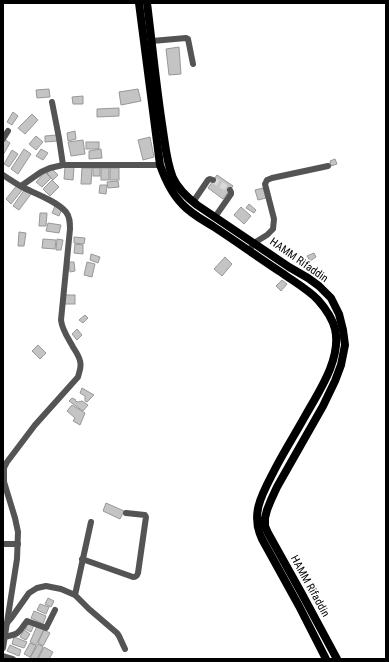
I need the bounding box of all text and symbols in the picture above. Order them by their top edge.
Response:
street label: HAMM Rifaddin [267,235,331,285]
street label: HAMM Rifaddin [288,553,332,619]

